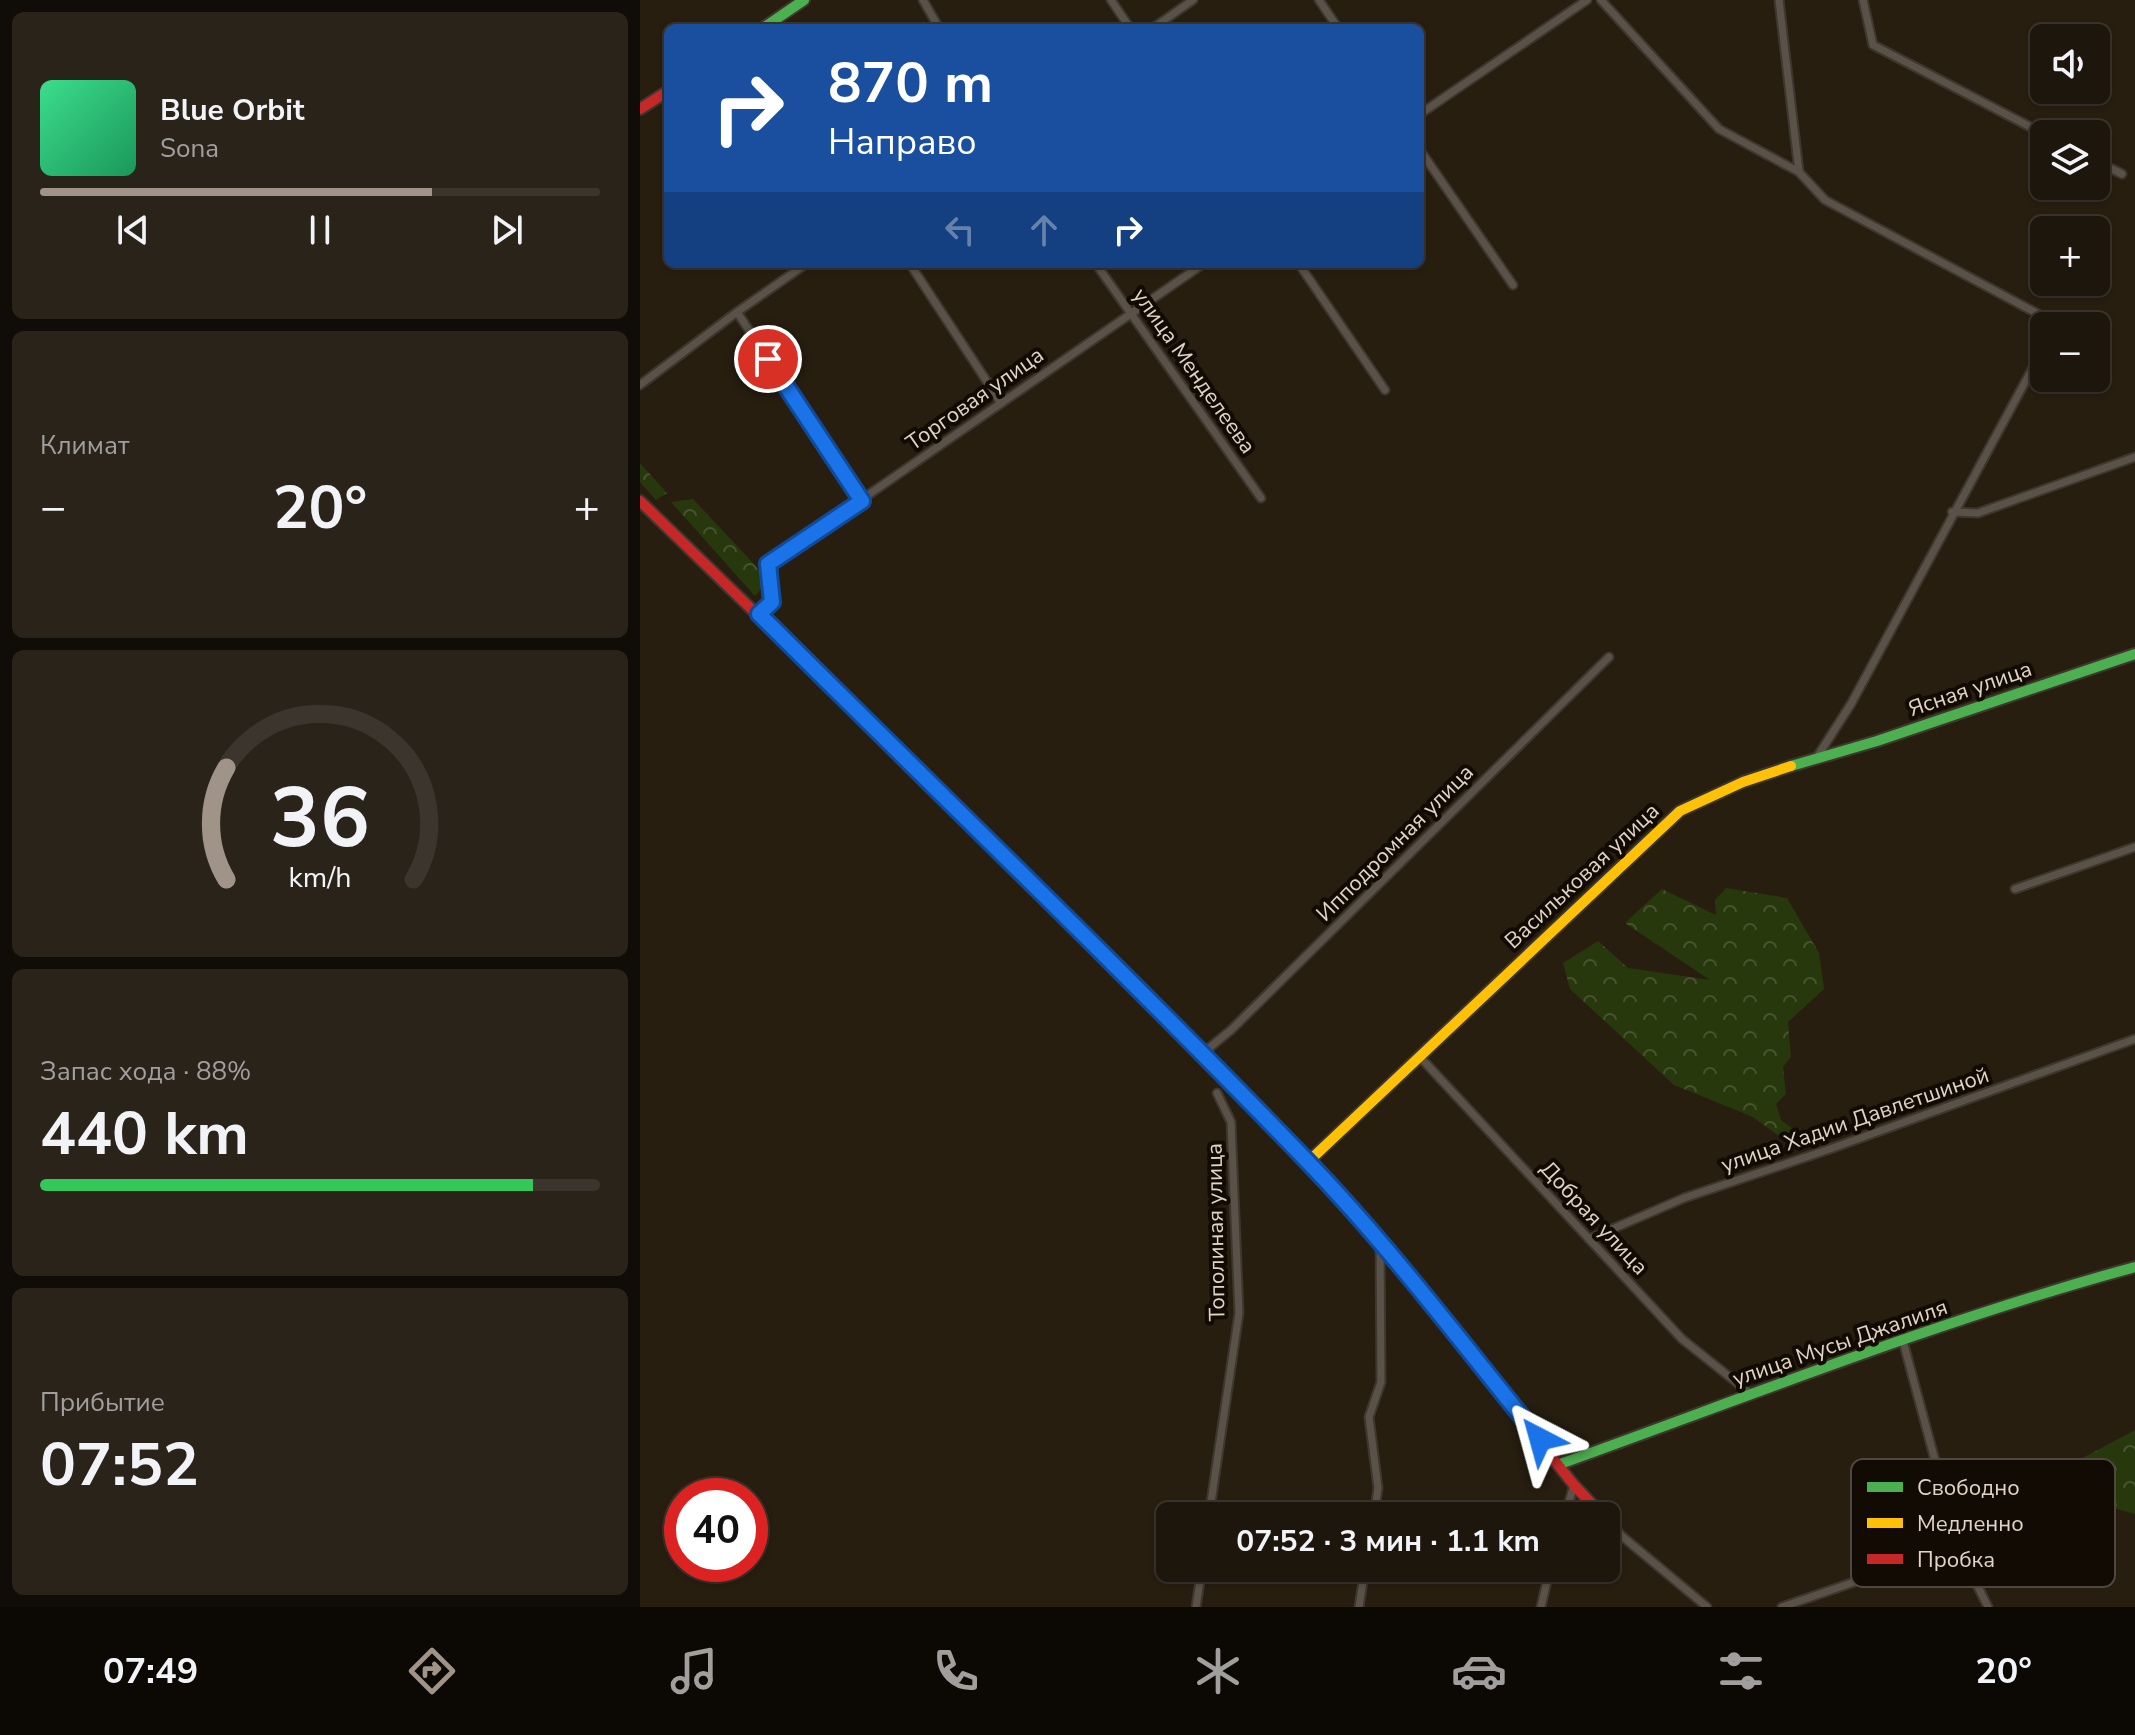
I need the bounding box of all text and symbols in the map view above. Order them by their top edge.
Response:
map controls [2030,24,2110,392]
button: sound [2030,24,2110,104]
text: 870 m [828,45,993,122]
icon: right [696,56,800,160]
text: Blue Orbit [160,90,304,131]
text: Направо [828,118,977,167]
button: layers [2030,120,2110,200]
text: Sona [160,131,219,166]
icon: previous [111,208,155,252]
icon: pause [298,208,342,252]
icon: next [485,208,529,252]
icon: left [938,208,982,252]
icon: ahead [1022,208,1066,252]
icon: right [1106,208,1150,252]
button: + [2030,216,2110,296]
street label: улица Менделеева [1126,282,1262,460]
button: − [2030,312,2110,392]
pin [734,325,802,393]
icon: arrive [746,337,790,381]
street label: Торговая улица [900,340,1050,458]
text: Климат [40,428,129,463]
text: 20° [273,467,367,549]
text: − [40,478,66,538]
text: + [574,478,600,538]
street label: Ясная улица [1904,654,2036,724]
street label: Ипподромная улица [1310,758,1480,928]
text: 36 [270,761,370,874]
street label: Васильковая улица [1498,796,1666,956]
text: km/h [289,858,351,897]
text: Запас хода · 88% [40,1054,251,1089]
street label: улица Хадии Давлетшиной [1717,1060,1993,1180]
text: 440 km [40,1093,249,1175]
street label: Тополиная улица [1199,1143,1233,1321]
street label: Добрая улица [1533,1154,1655,1282]
street label: улица Мусы Джалиля [1728,1292,1952,1394]
text: Прибытие [40,1385,165,1420]
position arrow [1498,1397,1582,1481]
text: 07:52 [40,1424,199,1506]
legend [1851,1459,2115,1587]
text: Свободно [1917,1473,2020,1503]
speed limit sign: 40 [664,1478,768,1582]
text: Медленно [1917,1509,2024,1539]
text: 07:52 · 3 мин · 1.1 km [1236,1521,1540,1562]
text: Пробка [1917,1545,1995,1575]
icon: directions [404,1643,460,1699]
icon: music [666,1643,722,1699]
icon: phone [928,1643,984,1699]
icon: climate [1190,1643,1246,1699]
icon: car [1451,1643,1507,1699]
icon: filters [1713,1643,1769,1699]
text: 07:49 [103,1647,198,1696]
text: 20° [1975,1647,2032,1696]

